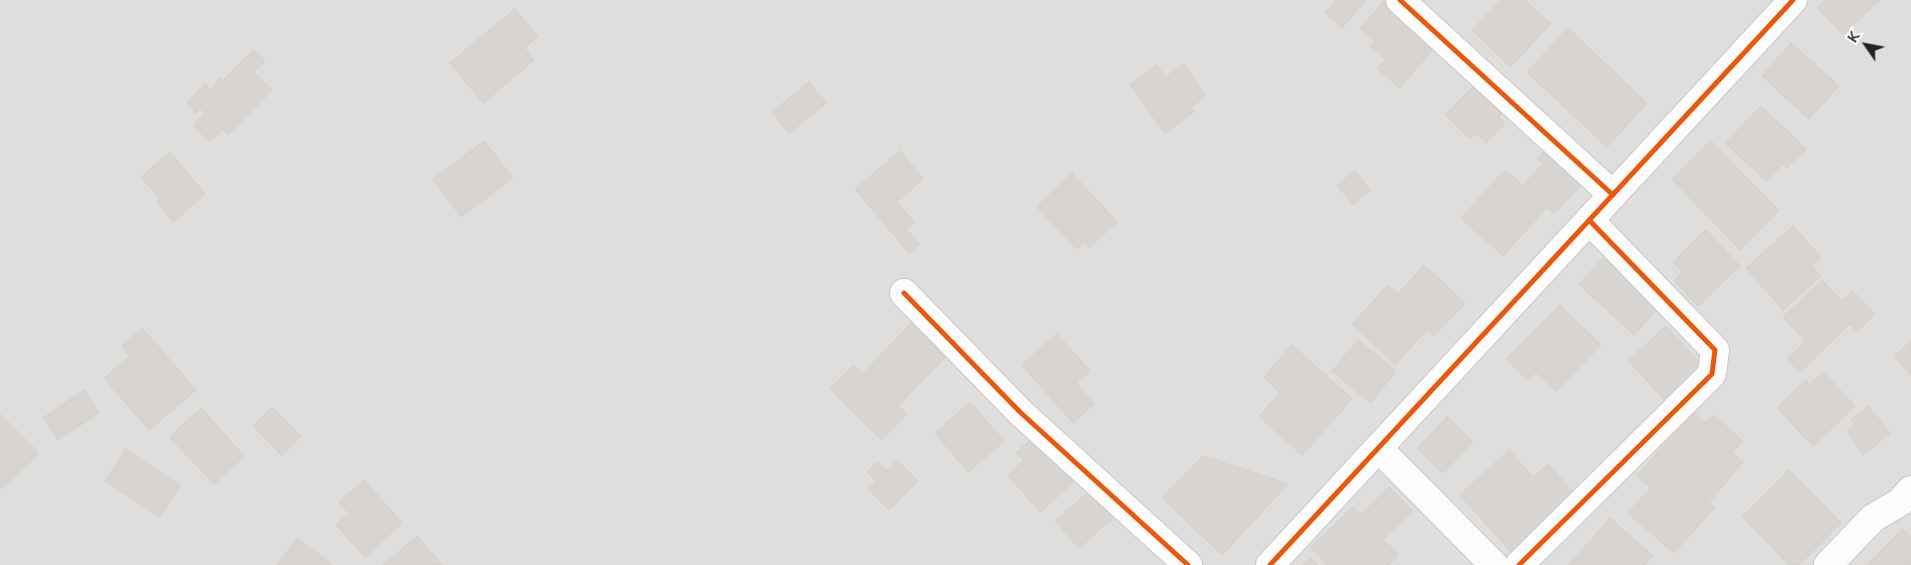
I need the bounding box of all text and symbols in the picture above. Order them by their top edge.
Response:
north arrow [1841,20,1891,70]
text: K [1843,28,1864,46]

